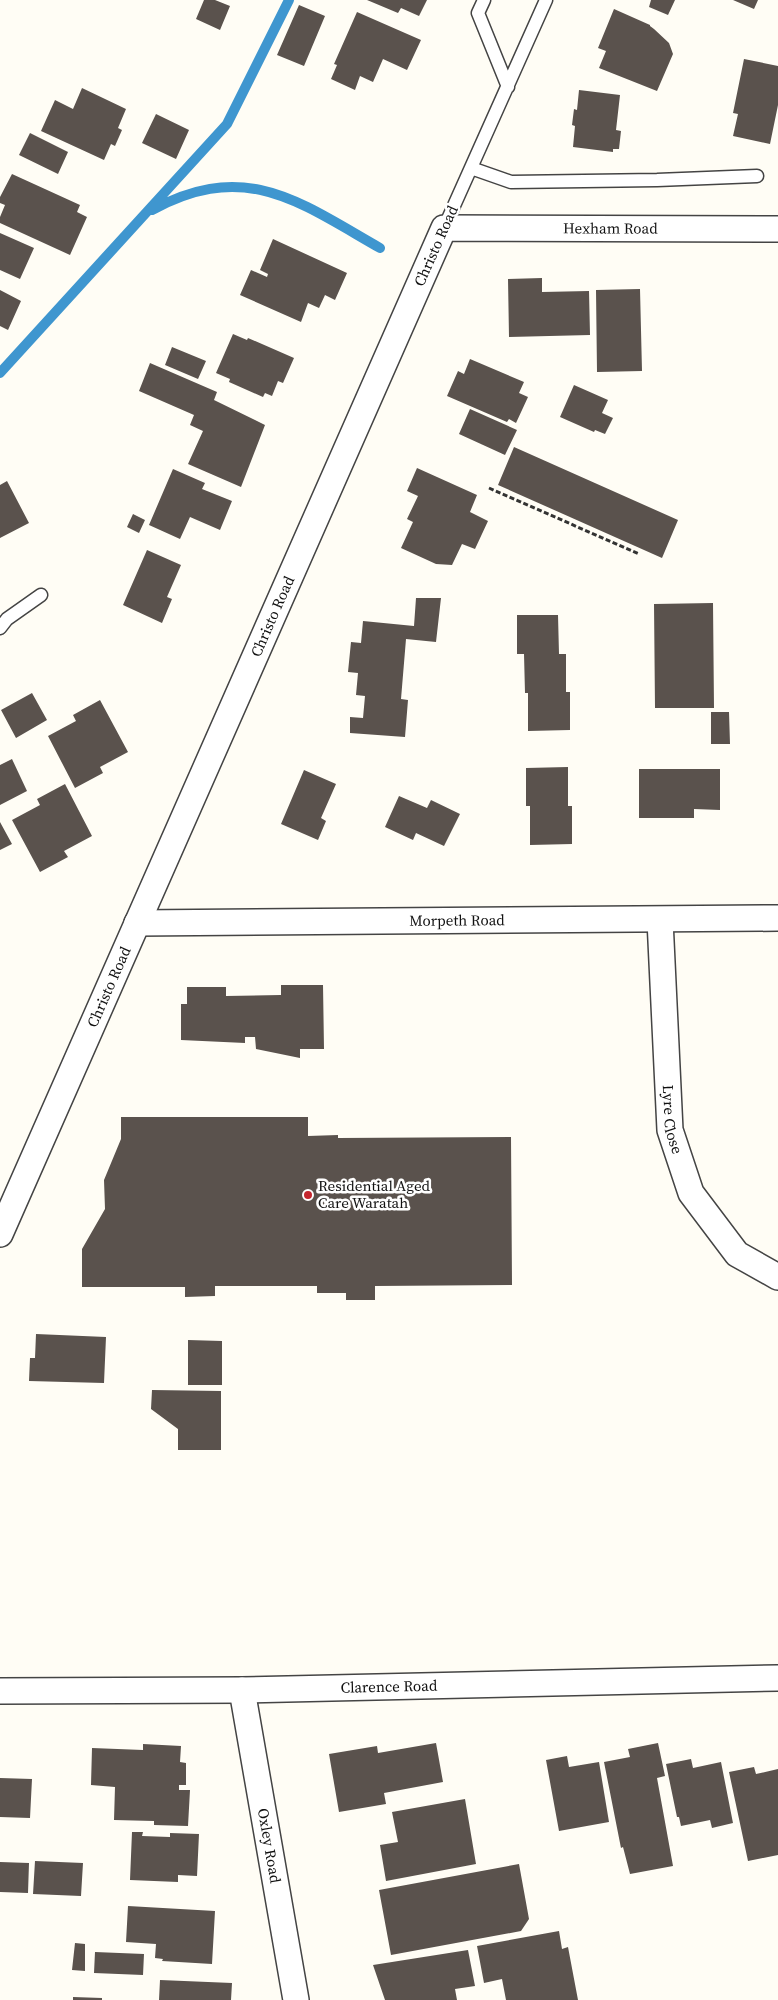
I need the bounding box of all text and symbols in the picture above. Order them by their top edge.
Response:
street label: Christo Road [408,202,463,290]
street label: Hexham Road [563,217,658,239]
street label: Christo Road [245,572,299,660]
street label: Morpeth Road [409,909,505,931]
street label: Christo Road [81,943,136,1031]
street label: Lyre Close [658,1084,688,1157]
place label: Residential Aged Care Waratah [318,1175,431,1213]
marker: Residential Aged Care Waratah [302,1189,314,1201]
street label: Clarence Road [340,1675,438,1698]
street label: Oxley Road [253,1806,287,1885]

